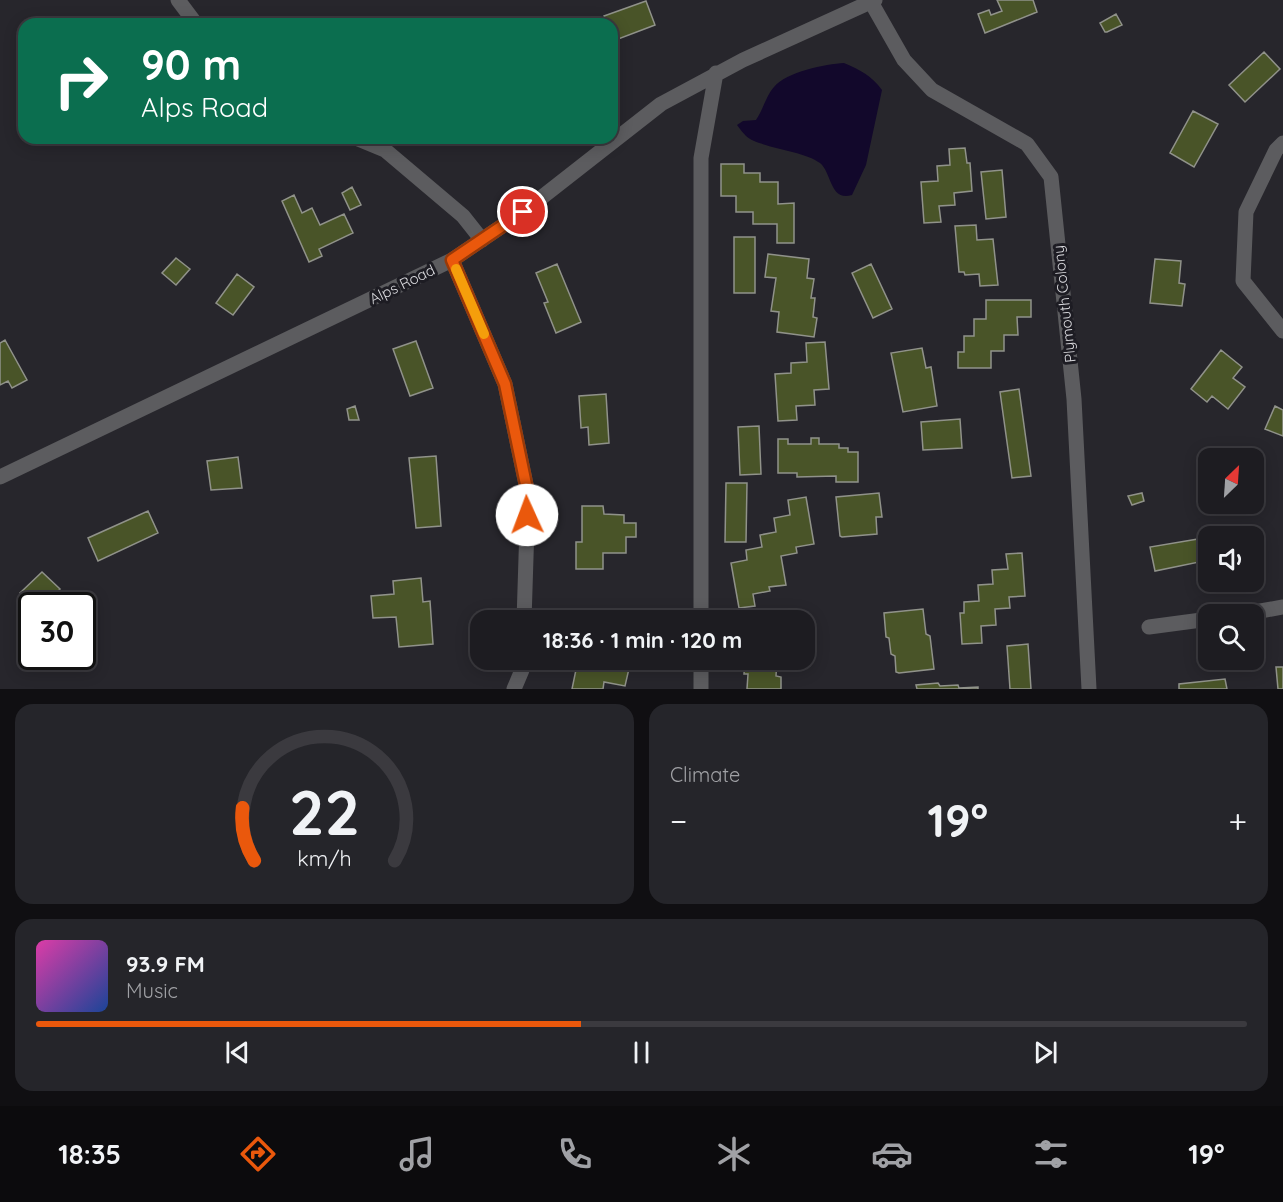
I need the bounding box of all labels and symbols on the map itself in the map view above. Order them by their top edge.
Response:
pin [497,186,548,237]
street label: Plymouth Colony [1048,244,1080,364]
street label: Alps Road [366,260,438,308]
north arrow [1198,448,1264,514]
position arrow [495,483,559,547]
speed limit sign: 30 [18,592,96,670]

